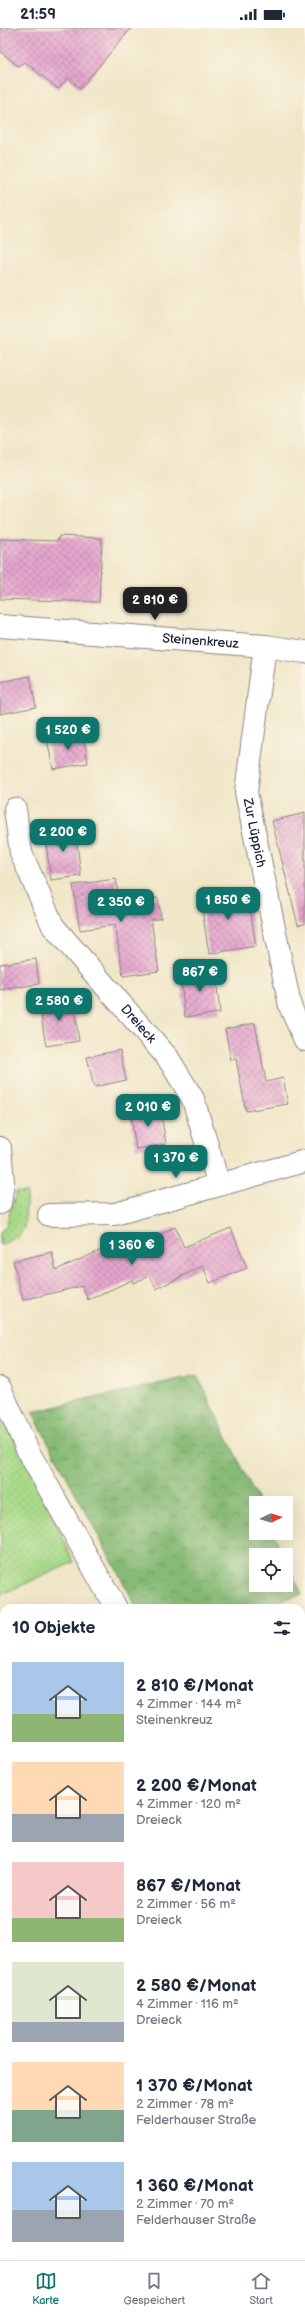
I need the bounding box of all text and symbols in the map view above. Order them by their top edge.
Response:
text: 21:59 [20,5,56,24]
pin: 2 810 € [118,587,192,621]
text: 2 810 € [132,592,178,608]
street label: Steinenkreuz [162,630,240,652]
pin: 1 520 € [31,717,105,751]
text: 1 520 € [45,722,91,738]
street label: Zur Lüppich [239,796,269,869]
pin: 2 200 € [26,819,100,853]
text: 2 200 € [39,824,87,840]
pin: 1 850 € [191,887,265,921]
pin: 2 350 € [84,889,158,923]
text: 1 850 € [205,892,251,908]
text: 2 350 € [97,894,145,910]
pin: 867 € [172,959,228,993]
text: 867 € [182,964,218,980]
pin: 2 580 € [22,988,96,1022]
text: 2 580 € [35,993,83,1009]
street label: Dreieck [117,1001,160,1047]
pin: 2 010 € [111,1094,185,1128]
text: 2 010 € [125,1099,171,1115]
pin: 1 370 € [139,1145,213,1179]
text: 1 370 € [153,1150,199,1166]
pin: 1 360 € [95,1232,169,1266]
text: 1 360 € [109,1237,155,1253]
north arrow [249,1496,293,1540]
map controls [249,1496,293,1592]
button: locate [249,1548,293,1592]
icon: filters [271,1617,293,1639]
text: 10 Objekte [12,1618,95,1638]
text: 2 810 €/Monat [136,1676,254,1696]
icon: home [44,1678,92,1726]
text: 4 Zimmer · 144 m² [136,1696,242,1712]
text: Steinenkreuz [136,1712,213,1728]
text: 2 200 €/Monat [136,1776,257,1796]
icon: home [44,1778,92,1826]
text: 4 Zimmer · 120 m² [136,1796,241,1812]
text: Dreieck [136,1812,182,1828]
text: 867 €/Monat [136,1876,241,1896]
icon: home [44,1878,92,1926]
text: 2 Zimmer · 56 m² [136,1896,236,1912]
text: Dreieck [136,1912,182,1928]
text: 2 580 €/Monat [136,1976,256,1996]
icon: home [44,1978,92,2026]
text: 4 Zimmer · 116 m² [136,1996,239,2012]
text: Dreieck [136,2012,182,2028]
text: 1 370 €/Monat [136,2076,252,2096]
icon: home [44,2078,92,2126]
text: 2 Zimmer · 78 m² [136,2096,234,2112]
text: Felderhauser Straße [136,2112,256,2128]
text: 1 360 €/Monat [136,2176,253,2196]
icon: home [44,2178,92,2226]
text: 2 Zimmer · 70 m² [136,2196,234,2212]
text: Felderhauser Straße [136,2212,256,2228]
tab: Karte [32,2270,59,2307]
tab: Gespeichert [123,2270,185,2307]
tab: Start [249,2270,273,2307]

